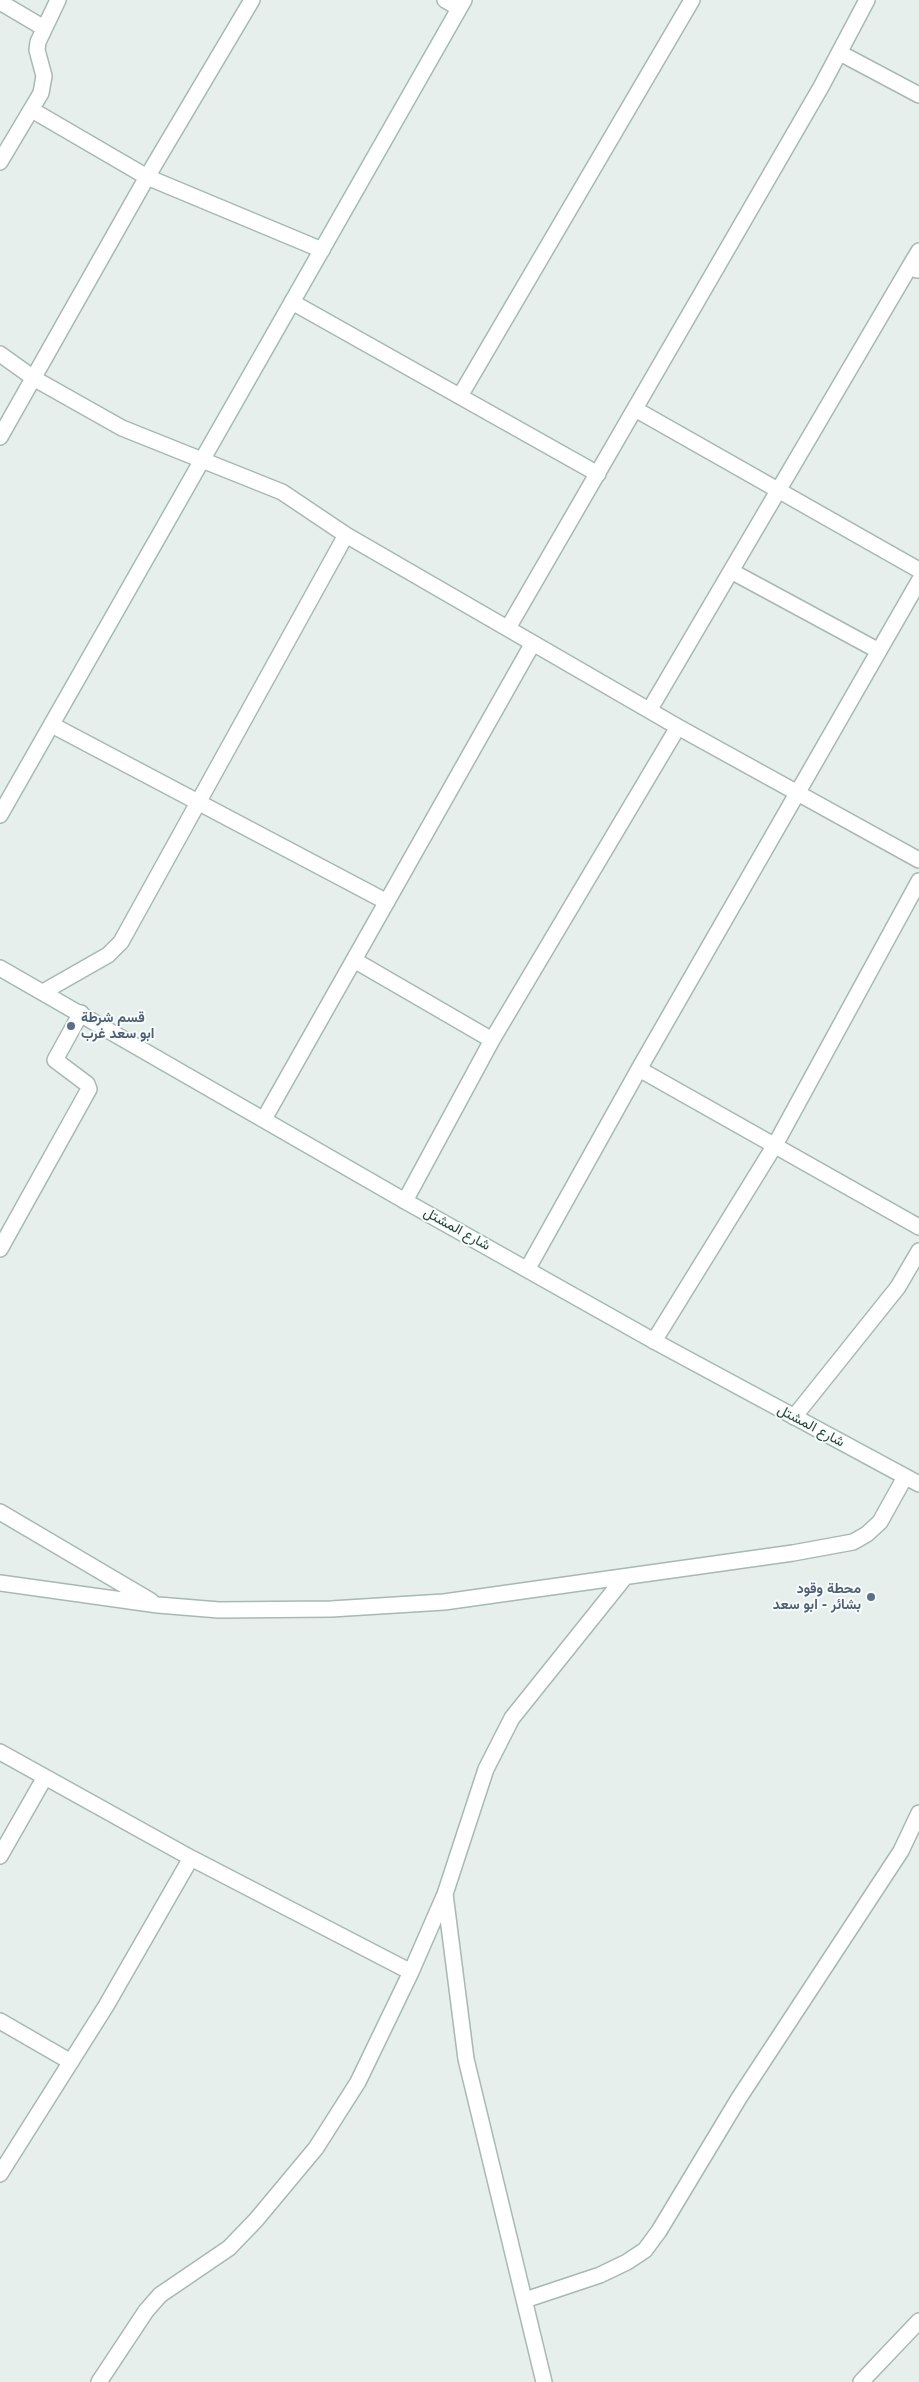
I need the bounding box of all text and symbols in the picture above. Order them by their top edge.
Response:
place label: قسم شرطة ابو سعد غرب [81,1010,154,1042]
marker: قسم شرطة ابو سعد غرب [65,1020,77,1032]
street label: شارع المشتل [421,1204,493,1254]
street label: شارع المشتل [775,1401,847,1451]
place label: محطة وقود بشائر - ابو سعد [773,1581,861,1614]
marker: محطة وقود بشائر - ابو سعد [865,1591,877,1603]

